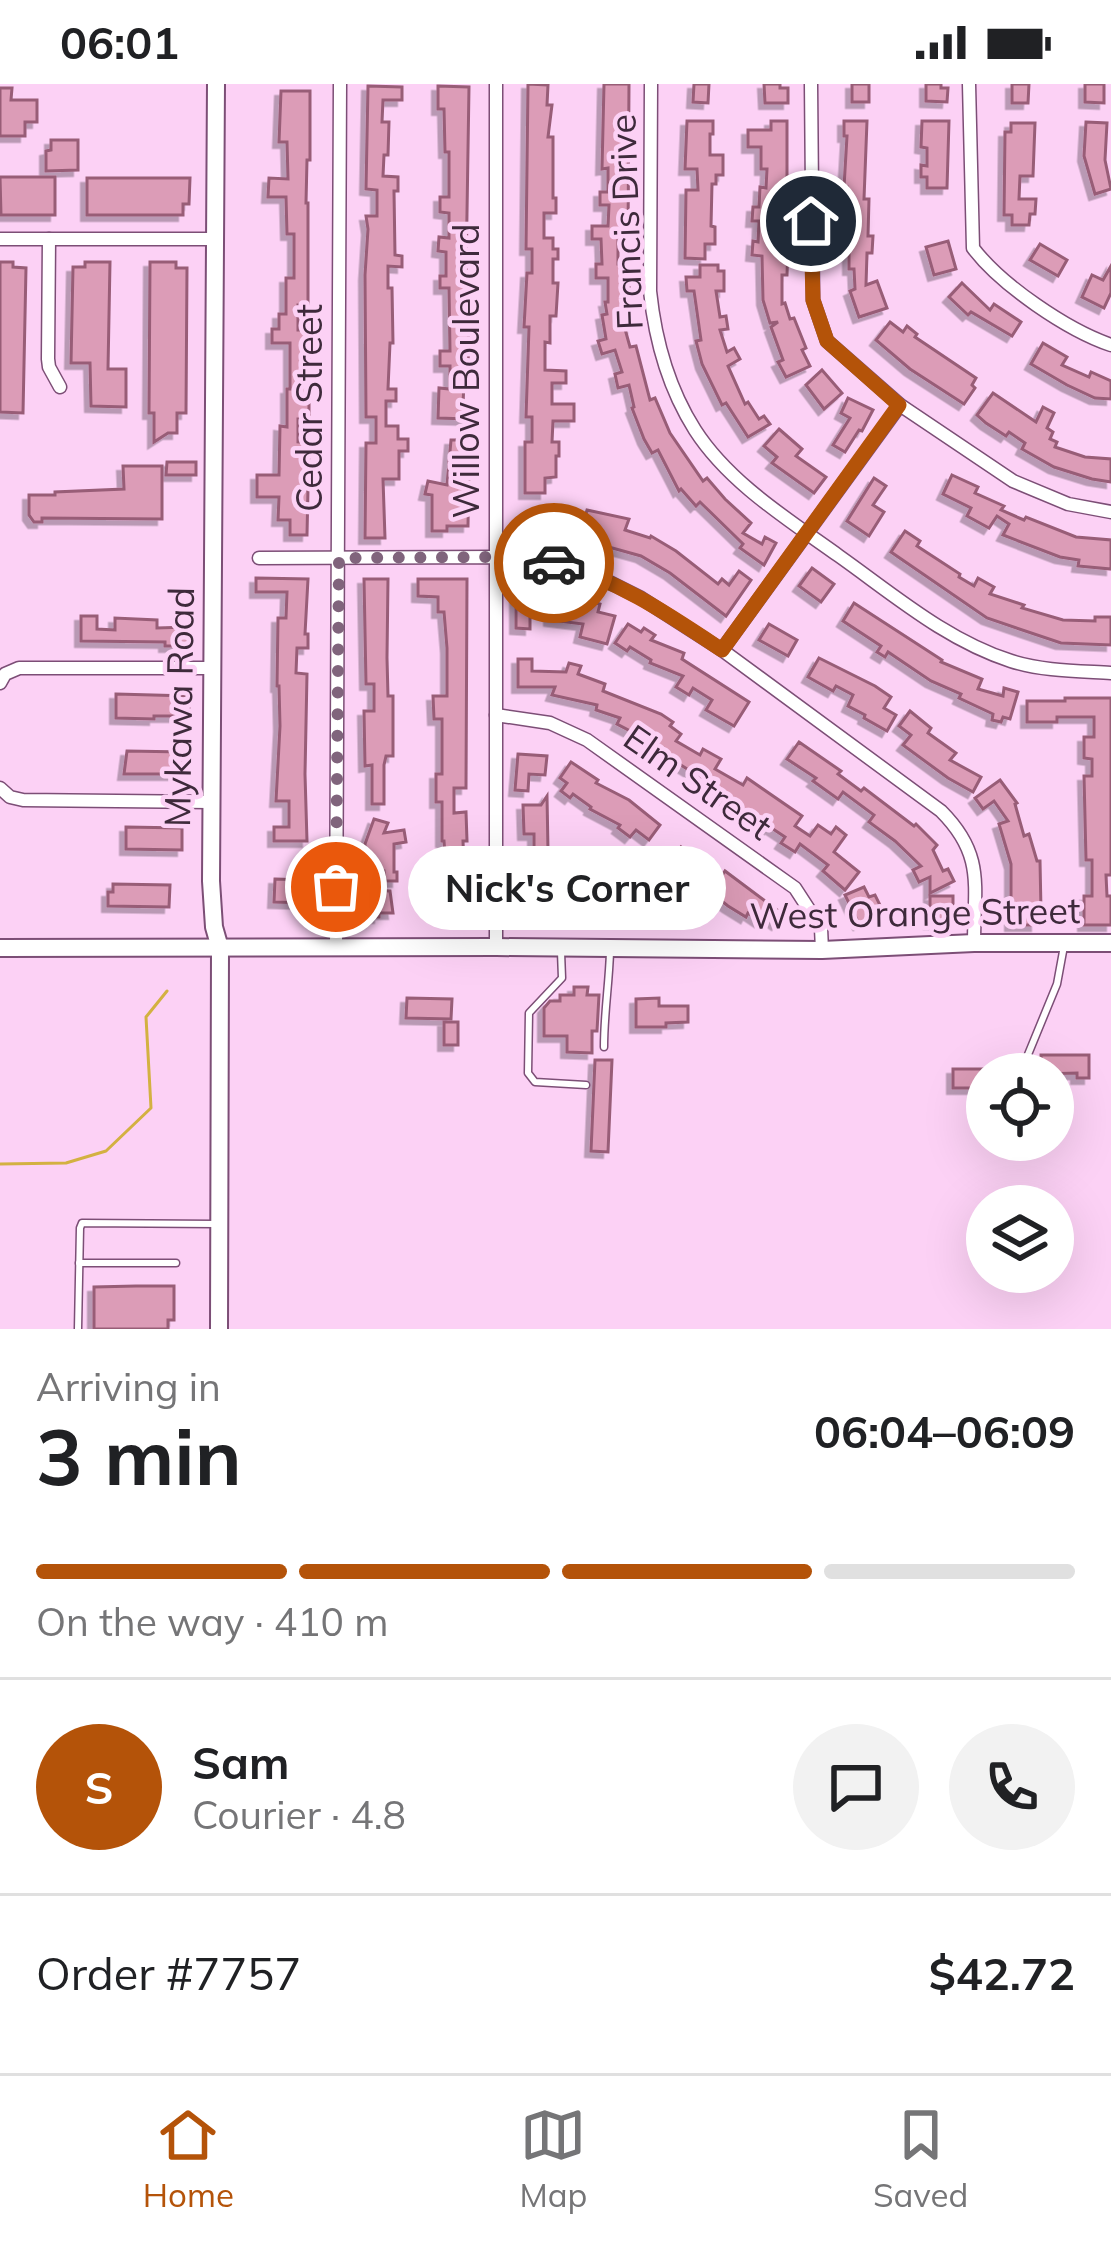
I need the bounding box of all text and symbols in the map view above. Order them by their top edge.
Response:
text: 06:01 [60,14,179,70]
street label: Francis Drive [599,113,652,331]
pin [760,170,862,272]
icon: home [778,188,844,254]
street label: Willow Boulevard [443,223,488,519]
street label: Cedar Street [286,304,331,512]
courier [494,503,614,623]
icon: car [521,530,587,596]
street label: Mykawa Road [154,587,203,827]
street label: Elm Street [616,714,781,849]
pin [285,836,387,938]
callout: Nick's Corner [408,845,726,929]
icon: bag [303,854,369,920]
text: Nick's Corner [445,863,689,912]
street label: West Orange Street [749,887,1081,938]
map controls [966,1053,1074,1293]
button: locate [966,1053,1074,1161]
button: layers [966,1185,1074,1293]
text: Arriving in [36,1362,221,1411]
text: 06:04–06:09 [814,1403,1075,1459]
text: 3 min [36,1407,242,1505]
text: On the way · 410 m [36,1597,388,1646]
button: chat [793,1724,919,1850]
button: phone [949,1724,1075,1850]
text: Sam [192,1734,289,1790]
text: S [84,1759,114,1815]
text: Courier · 4.8 [192,1790,406,1839]
text: Order #7757 [36,1945,301,2001]
text: $42.72 [929,1945,1075,2001]
tab: Home [143,2102,234,2215]
tab: Map [519,2102,587,2215]
tab: Saved [873,2102,968,2215]

